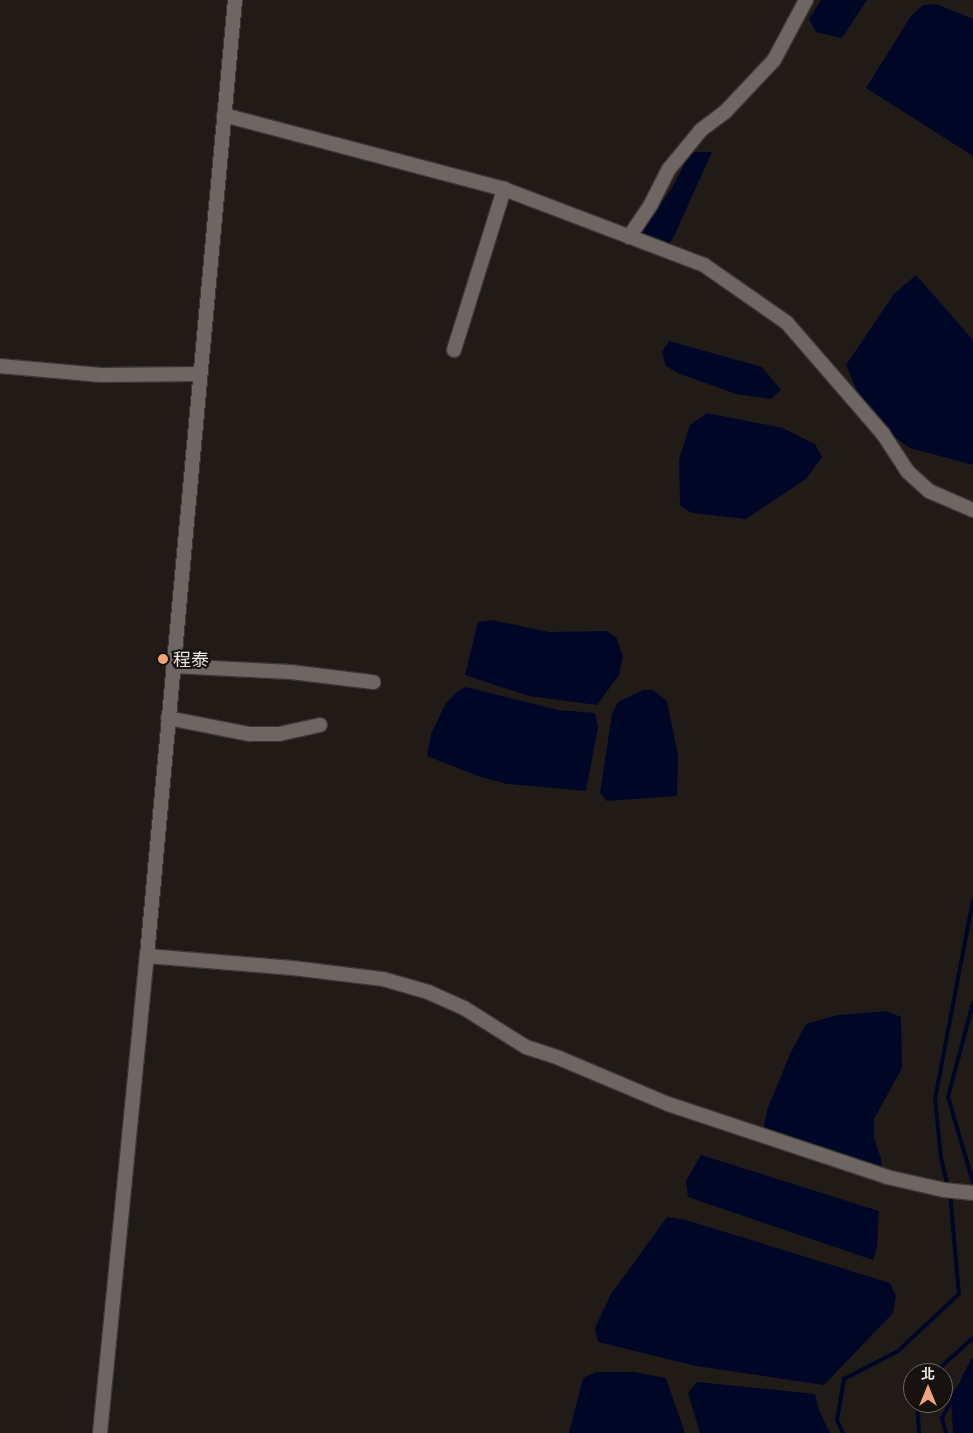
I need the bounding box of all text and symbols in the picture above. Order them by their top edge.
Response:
place label: 程泰 [173,648,209,670]
marker: 程泰 [157,653,169,665]
north arrow [903,1363,953,1413]
text: 北 [921,1364,935,1383]

